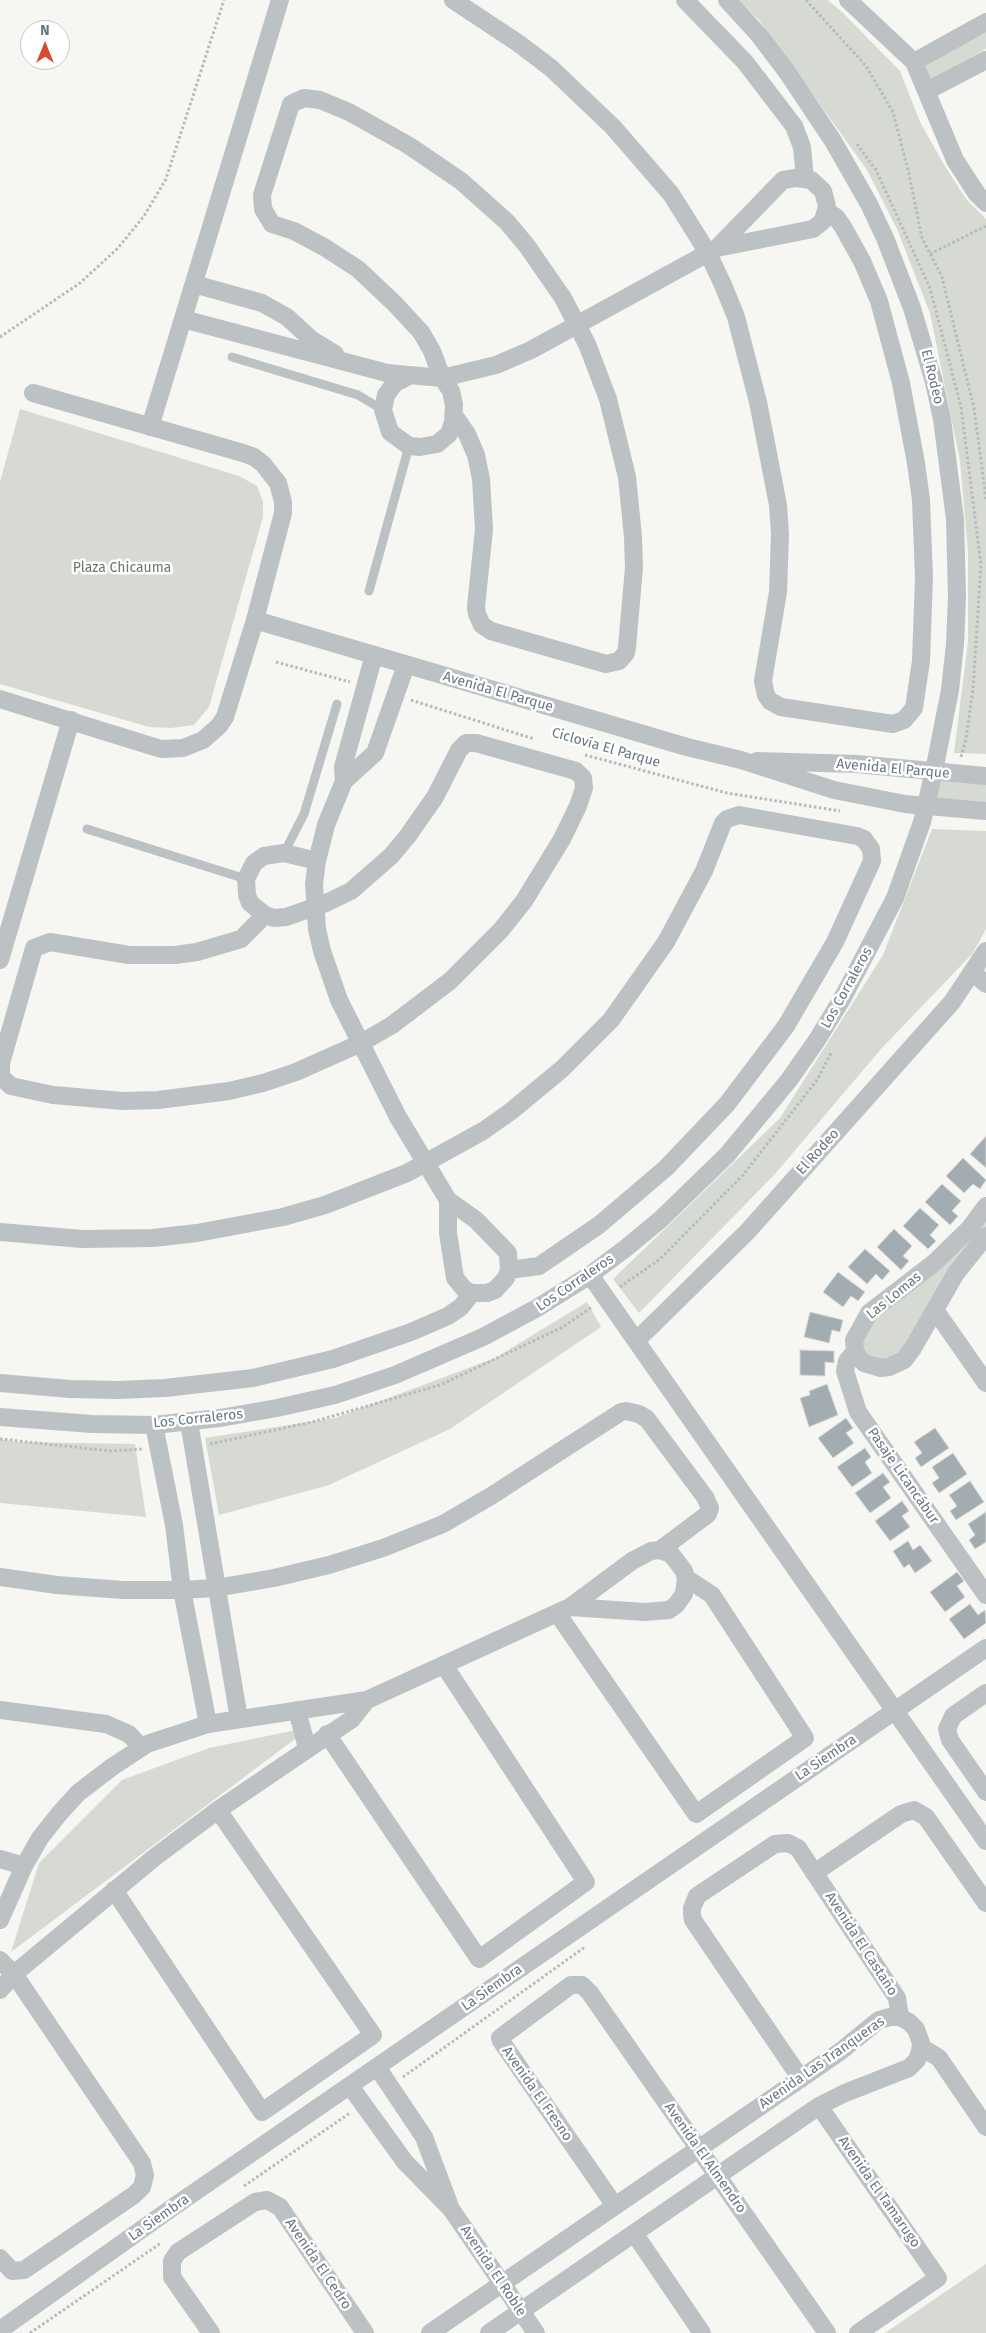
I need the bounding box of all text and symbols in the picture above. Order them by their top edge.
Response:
north arrow [20,20,70,70]
text: N [40,22,50,39]
street label: El Rodeo [917,348,947,406]
park label: Plaza Chicauma [73,560,171,576]
street label: Avenida El Parque [441,668,555,716]
street label: Ciclovía El Parque [550,724,662,772]
street label: Avenida El Parque [836,756,950,782]
street label: Los Corraleros [818,945,876,1031]
street label: El Rodeo [793,1126,843,1178]
street label: Los Corraleros [533,1251,617,1315]
street label: Las Lomas [863,1269,925,1323]
street label: Los Corraleros [152,1406,244,1432]
street label: Pasaje Licancábur [864,1425,942,1527]
street label: La Siembra [792,1731,860,1785]
street label: Avenida El Castaño [821,1889,901,1999]
street label: La Siembra [458,1961,526,2015]
street label: Avenida Las Tranqueras [756,2013,888,2113]
street label: Avenida El Fresno [498,2044,576,2144]
street label: Avenida El Almendro [661,2100,749,2216]
street label: Avenida El Tamarugo [834,2133,924,2251]
street label: La Siembra [125,2191,193,2245]
street label: Avenida El Cedro [281,2215,355,2313]
street label: Avenida El Roble [456,2222,530,2320]

